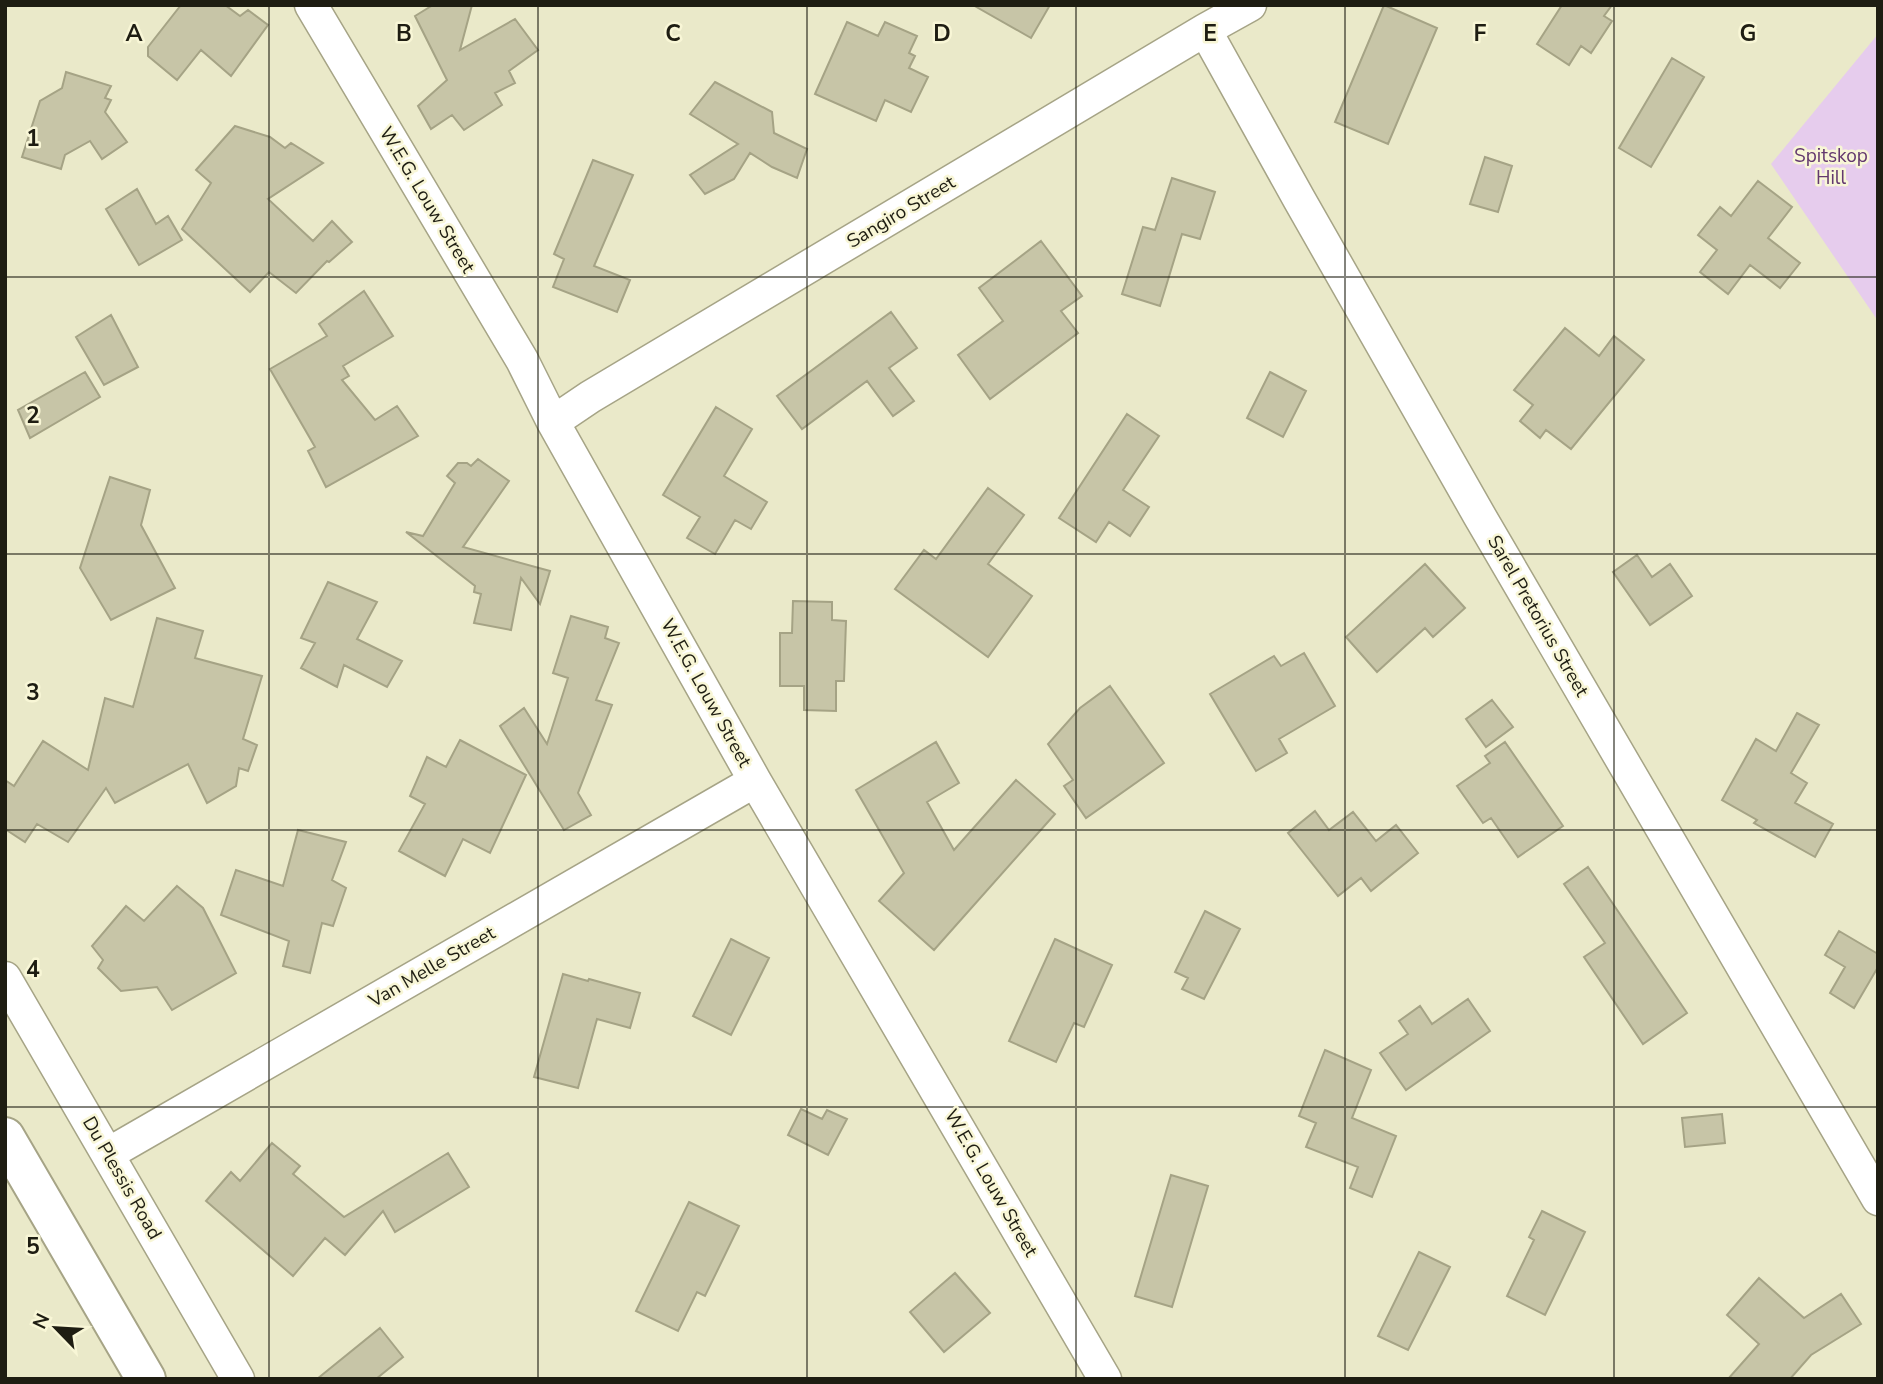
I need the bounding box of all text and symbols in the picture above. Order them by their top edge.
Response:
text: A [125,18,143,49]
text: B [396,18,412,49]
text: C [665,18,681,49]
text: D [933,18,951,49]
text: E [1203,18,1217,49]
text: F [1474,18,1487,49]
text: G [1740,18,1756,49]
street label: W.E.G. Louw Street [373,122,481,278]
text: 1 [26,123,40,154]
park label: Spitskop Hill [1794,143,1868,191]
street label: Sangiro Street [842,169,960,255]
text: 2 [26,400,40,431]
street label: Sarel Pretorius Street [1481,530,1595,702]
street label: W.E.G. Louw Street [654,614,758,772]
text: 3 [26,677,40,708]
street label: Van Melle Street [363,920,500,1014]
text: 4 [26,954,40,985]
street label: W.E.G. Louw Street [938,1104,1044,1262]
street label: Du Plessis Road [76,1112,168,1244]
text: 5 [26,1231,40,1262]
north arrow [21,1293,91,1363]
text: N [27,1309,56,1333]

